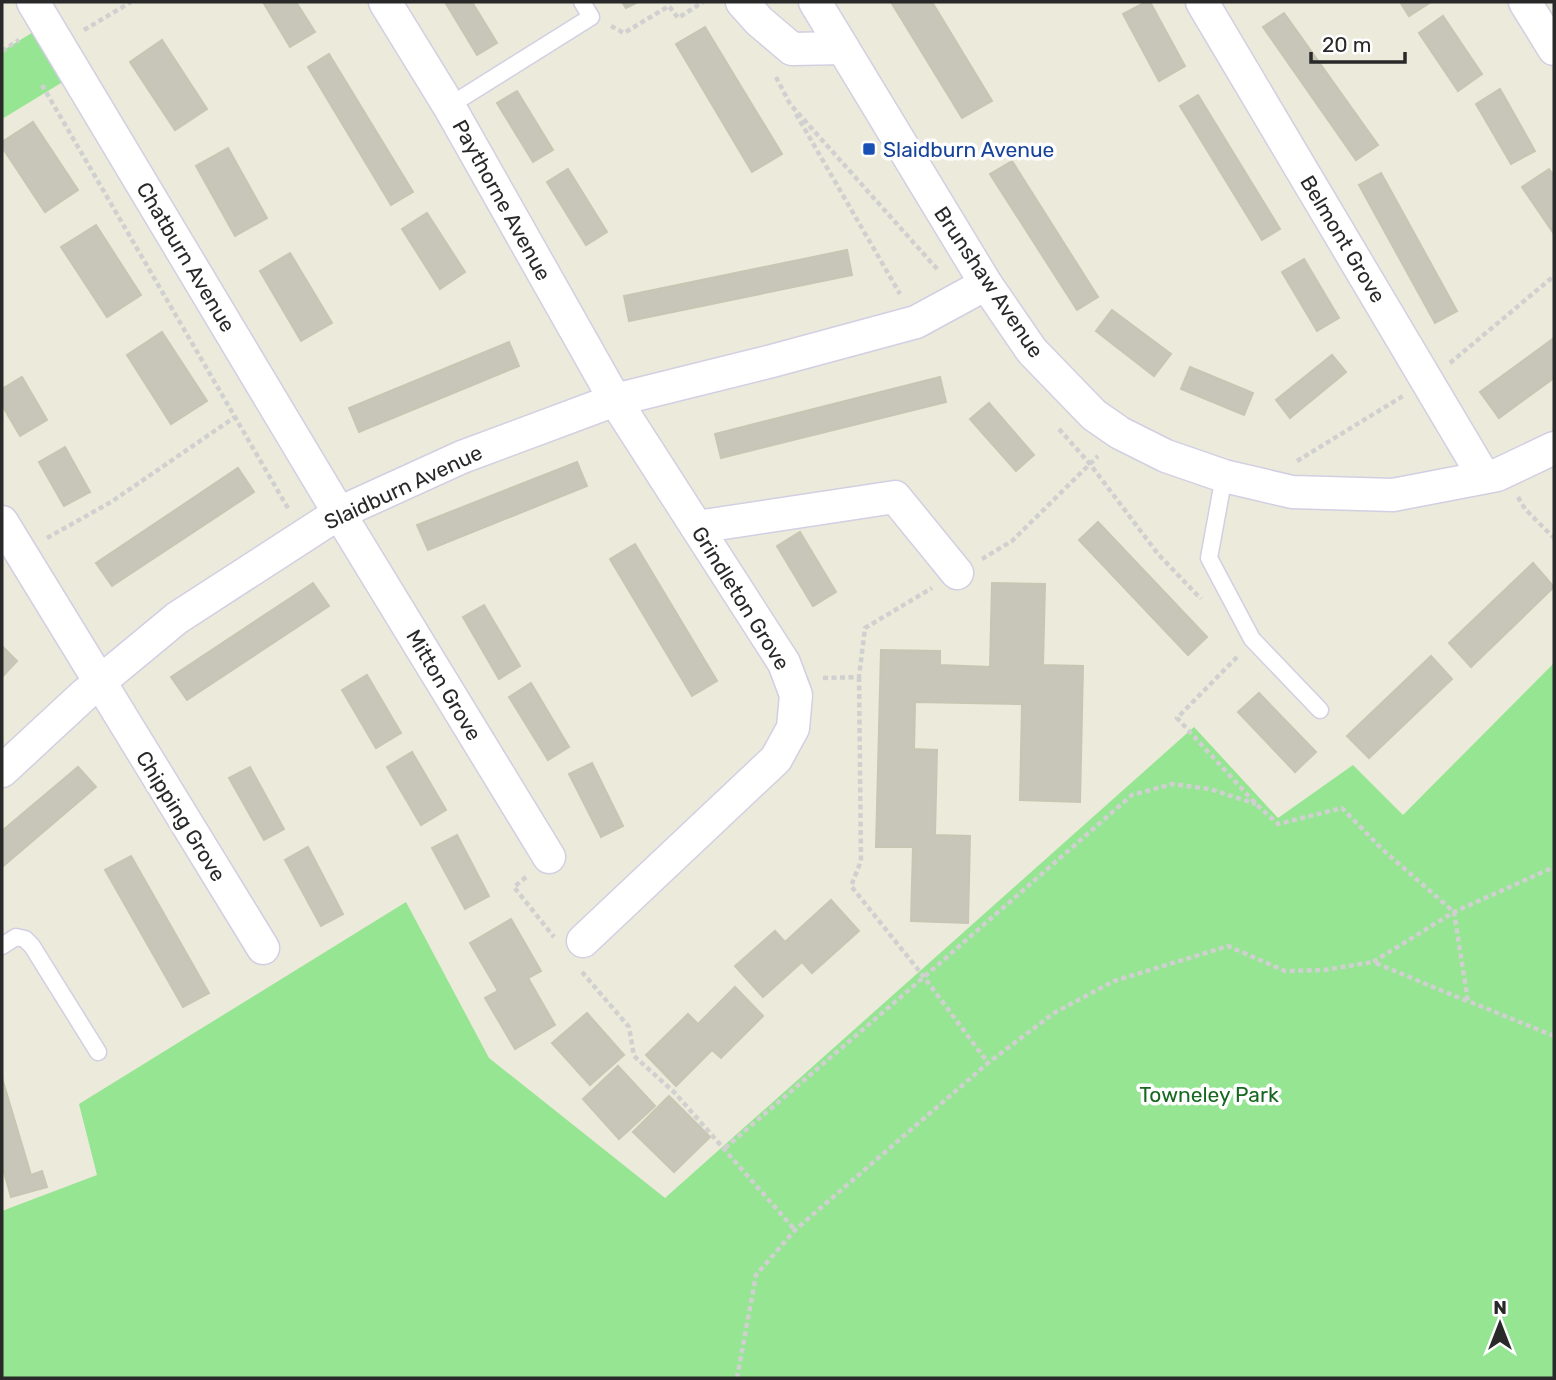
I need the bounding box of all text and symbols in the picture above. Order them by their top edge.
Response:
scale bar [1311,21,1406,65]
text: 20 m [1322,32,1371,57]
street label: Paythorne Avenue [447,115,557,285]
place label: Slaidburn Avenue [883,137,1054,162]
marker: Slaidburn Avenue [861,141,877,157]
street label: Belmont Grove [1295,171,1391,307]
street label: Chatburn Avenue [131,178,241,336]
street label: Brunshaw Avenue [929,202,1049,362]
street label: Slaidburn Avenue [320,439,486,535]
street label: Grindleton Grove [687,522,795,674]
street label: Mitton Grove [401,625,487,745]
street label: Chipping Grove [131,746,231,886]
park label: Towneley Park [1139,1082,1279,1107]
north arrow [1465,1289,1535,1359]
text: N [1493,1296,1507,1319]

